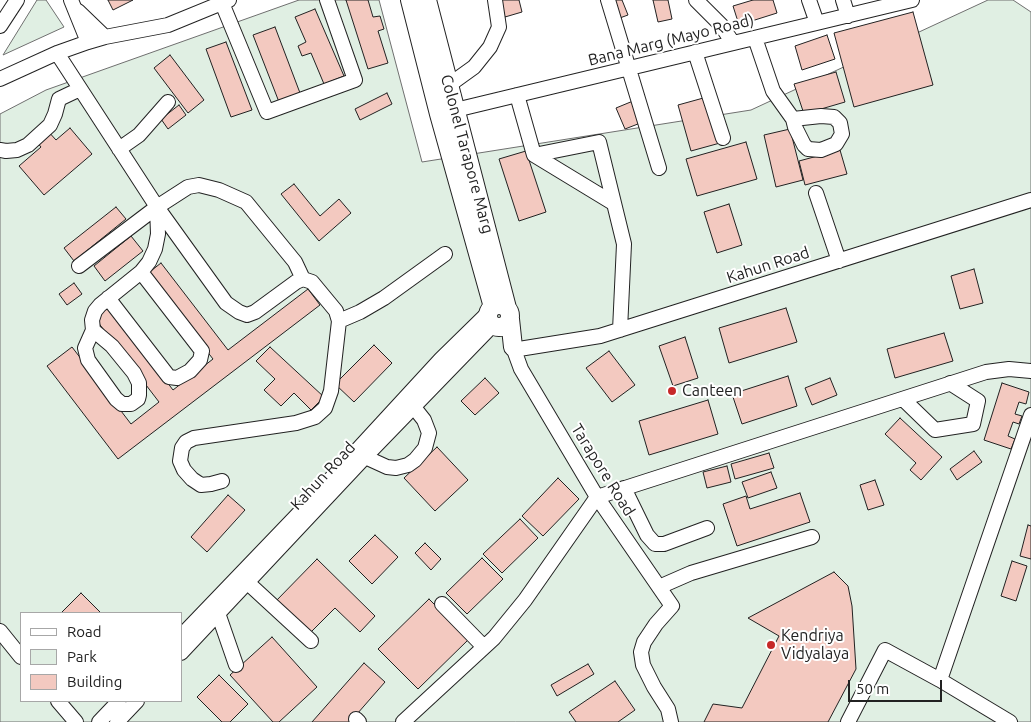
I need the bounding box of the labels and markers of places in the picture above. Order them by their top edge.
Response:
place label: Canteen [682,381,742,401]
marker: Canteen [666,385,678,397]
place label: Kendriya Vidyalaya [781,626,849,664]
marker: Kendriya Vidyalaya [765,639,777,651]

